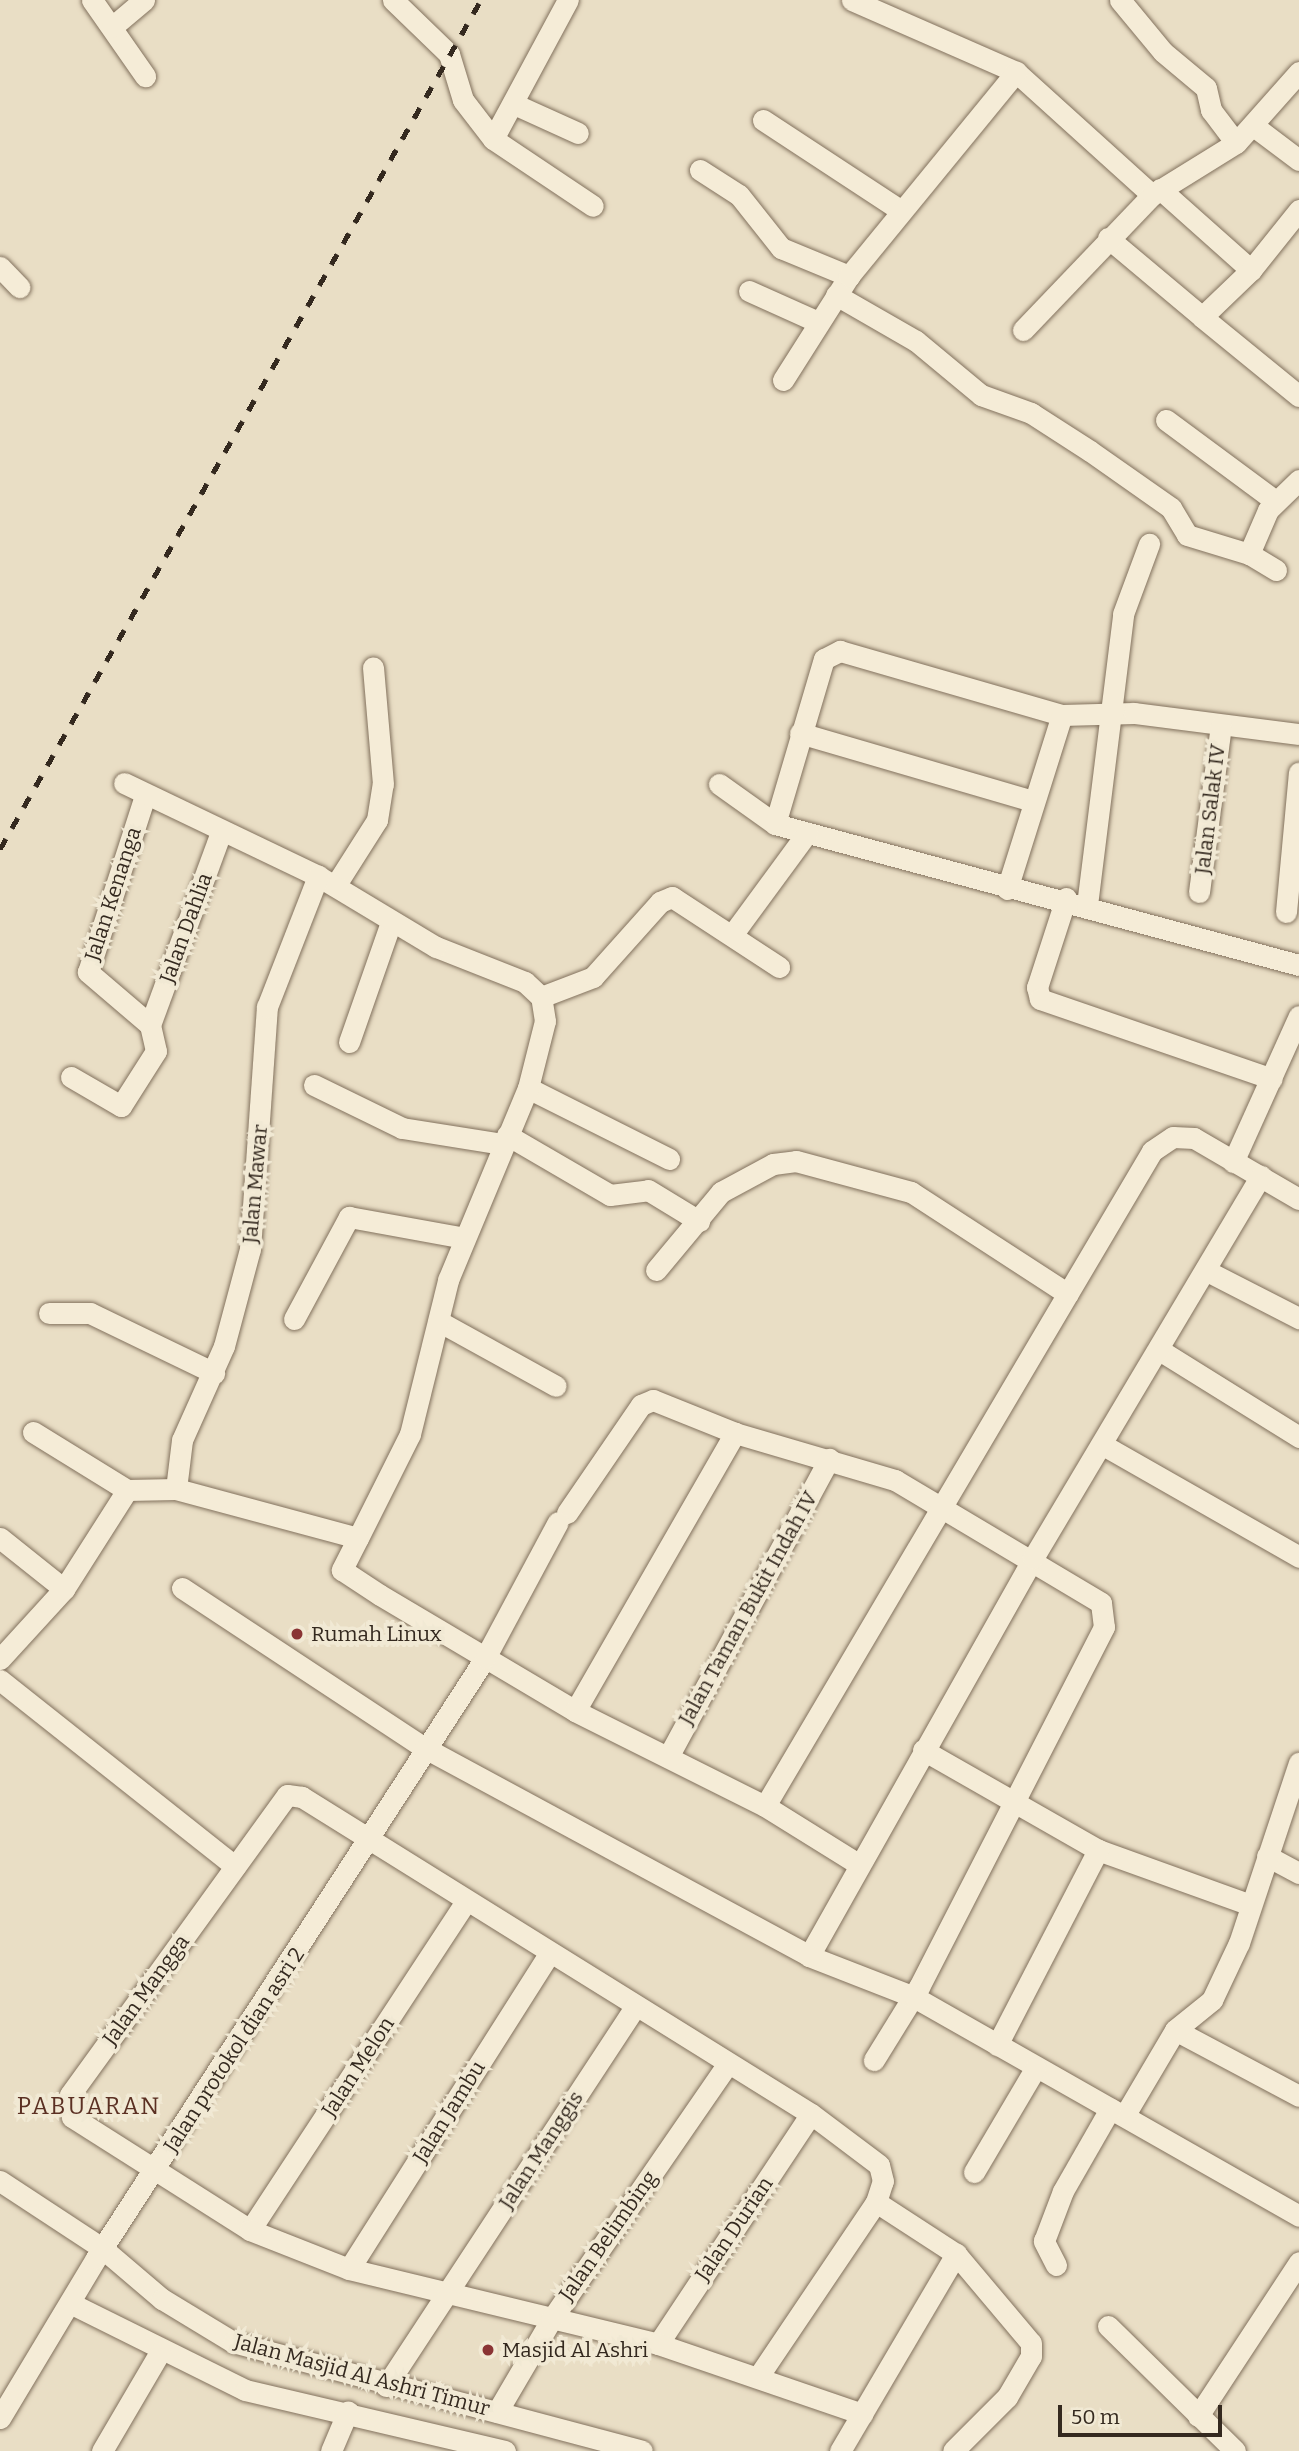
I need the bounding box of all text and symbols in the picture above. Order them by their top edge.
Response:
street label: Jalan Salak IV [1190,742,1230,876]
street label: Jalan Kenanga [80,824,146,964]
street label: Jalan Dahlia [154,869,218,987]
street label: Jalan Mawar [237,1124,273,1244]
street label: Jalan Taman Bukit Indah IV [673,1487,823,1729]
place label: Rumah Linux [311,1621,442,1647]
marker: Rumah Linux [289,1626,305,1642]
street label: Jalan Mangga [97,1930,195,2050]
street label: Jalan protokol dian asri 2 [158,1943,310,2157]
street label: Jalan Melon [316,2012,400,2122]
street label: Jalan Jambu [408,2056,490,2168]
street label: Jalan Manggis [494,2086,588,2214]
district label: PABUARAN [18,2093,160,2121]
street label: Jalan Belimbing [554,2166,662,2306]
street label: Jalan Durian [690,2172,778,2286]
street label: Jalan Masjid Al Ashri Timur [231,2329,493,2421]
place label: Masjid Al Ashri [502,2337,648,2363]
marker: Masjid Al Ashri [480,2342,496,2358]
scale bar [1061,2392,1226,2436]
text: 50 m [1071,2404,1120,2430]

